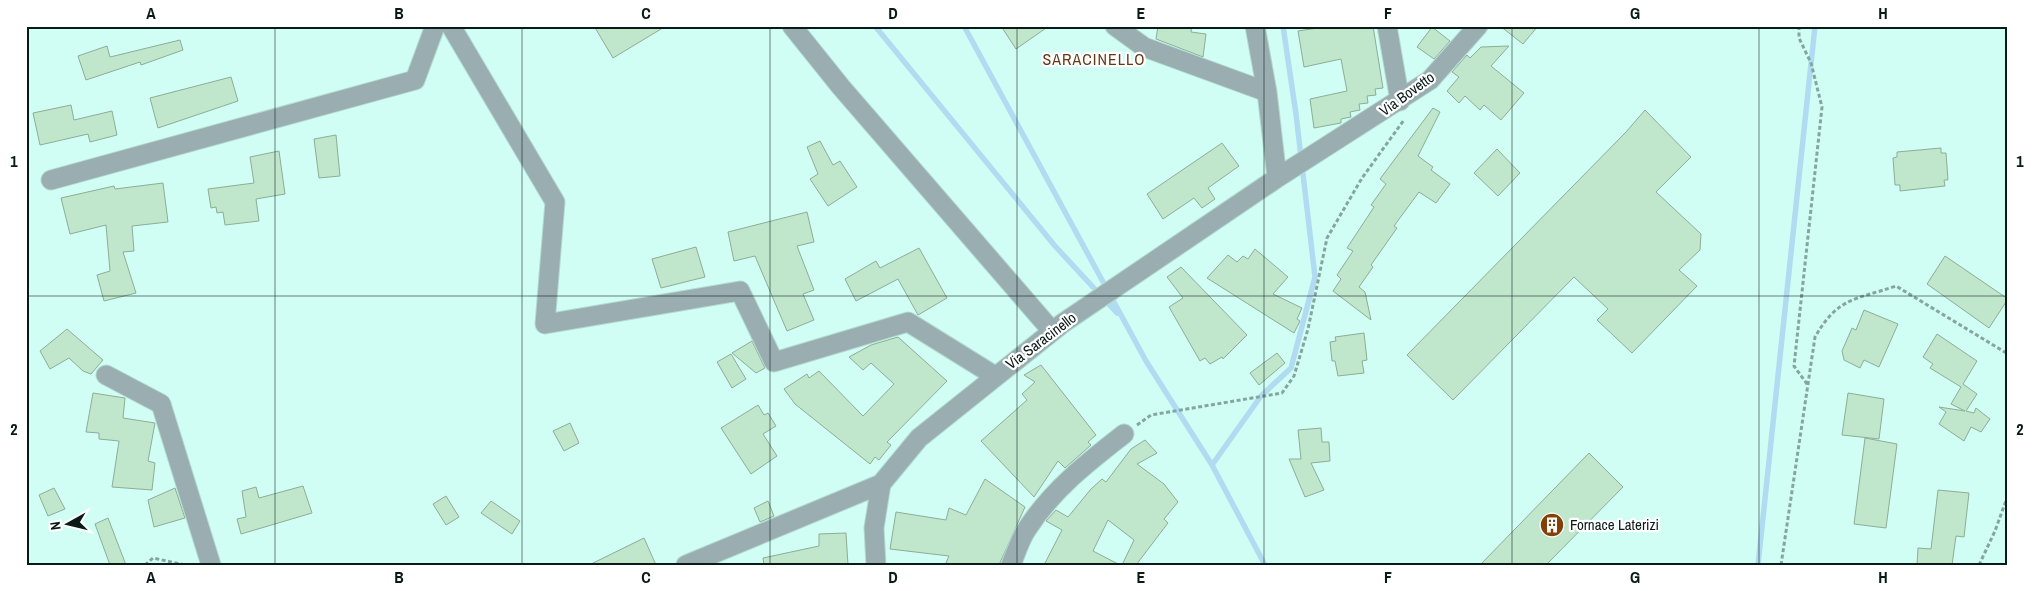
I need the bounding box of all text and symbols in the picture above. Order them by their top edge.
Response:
text: A [146,2,156,24]
text: B [394,2,404,24]
text: C [641,2,651,24]
text: D [888,2,898,24]
text: E [1137,2,1146,24]
text: F [1384,2,1392,24]
text: G [1630,2,1640,24]
text: H [1878,2,1888,24]
district label: SARACINELLO [1043,48,1145,70]
street label: Via Bovetto [1375,66,1439,121]
text: 1 [10,150,18,172]
text: 1 [2016,150,2024,172]
street label: Via Saracinello [1001,307,1080,374]
text: 2 [10,418,18,440]
text: 2 [2016,418,2024,440]
north arrow [42,498,92,548]
building icon: Fornace Laterizi [1539,512,1565,538]
place label: Fornace Laterizi [1570,514,1659,535]
text: N [46,520,65,531]
text: A [146,566,156,588]
text: B [394,566,404,588]
text: C [641,566,651,588]
text: D [888,566,898,588]
text: E [1137,566,1146,588]
text: F [1384,566,1392,588]
text: G [1630,566,1640,588]
text: H [1878,566,1888,588]

